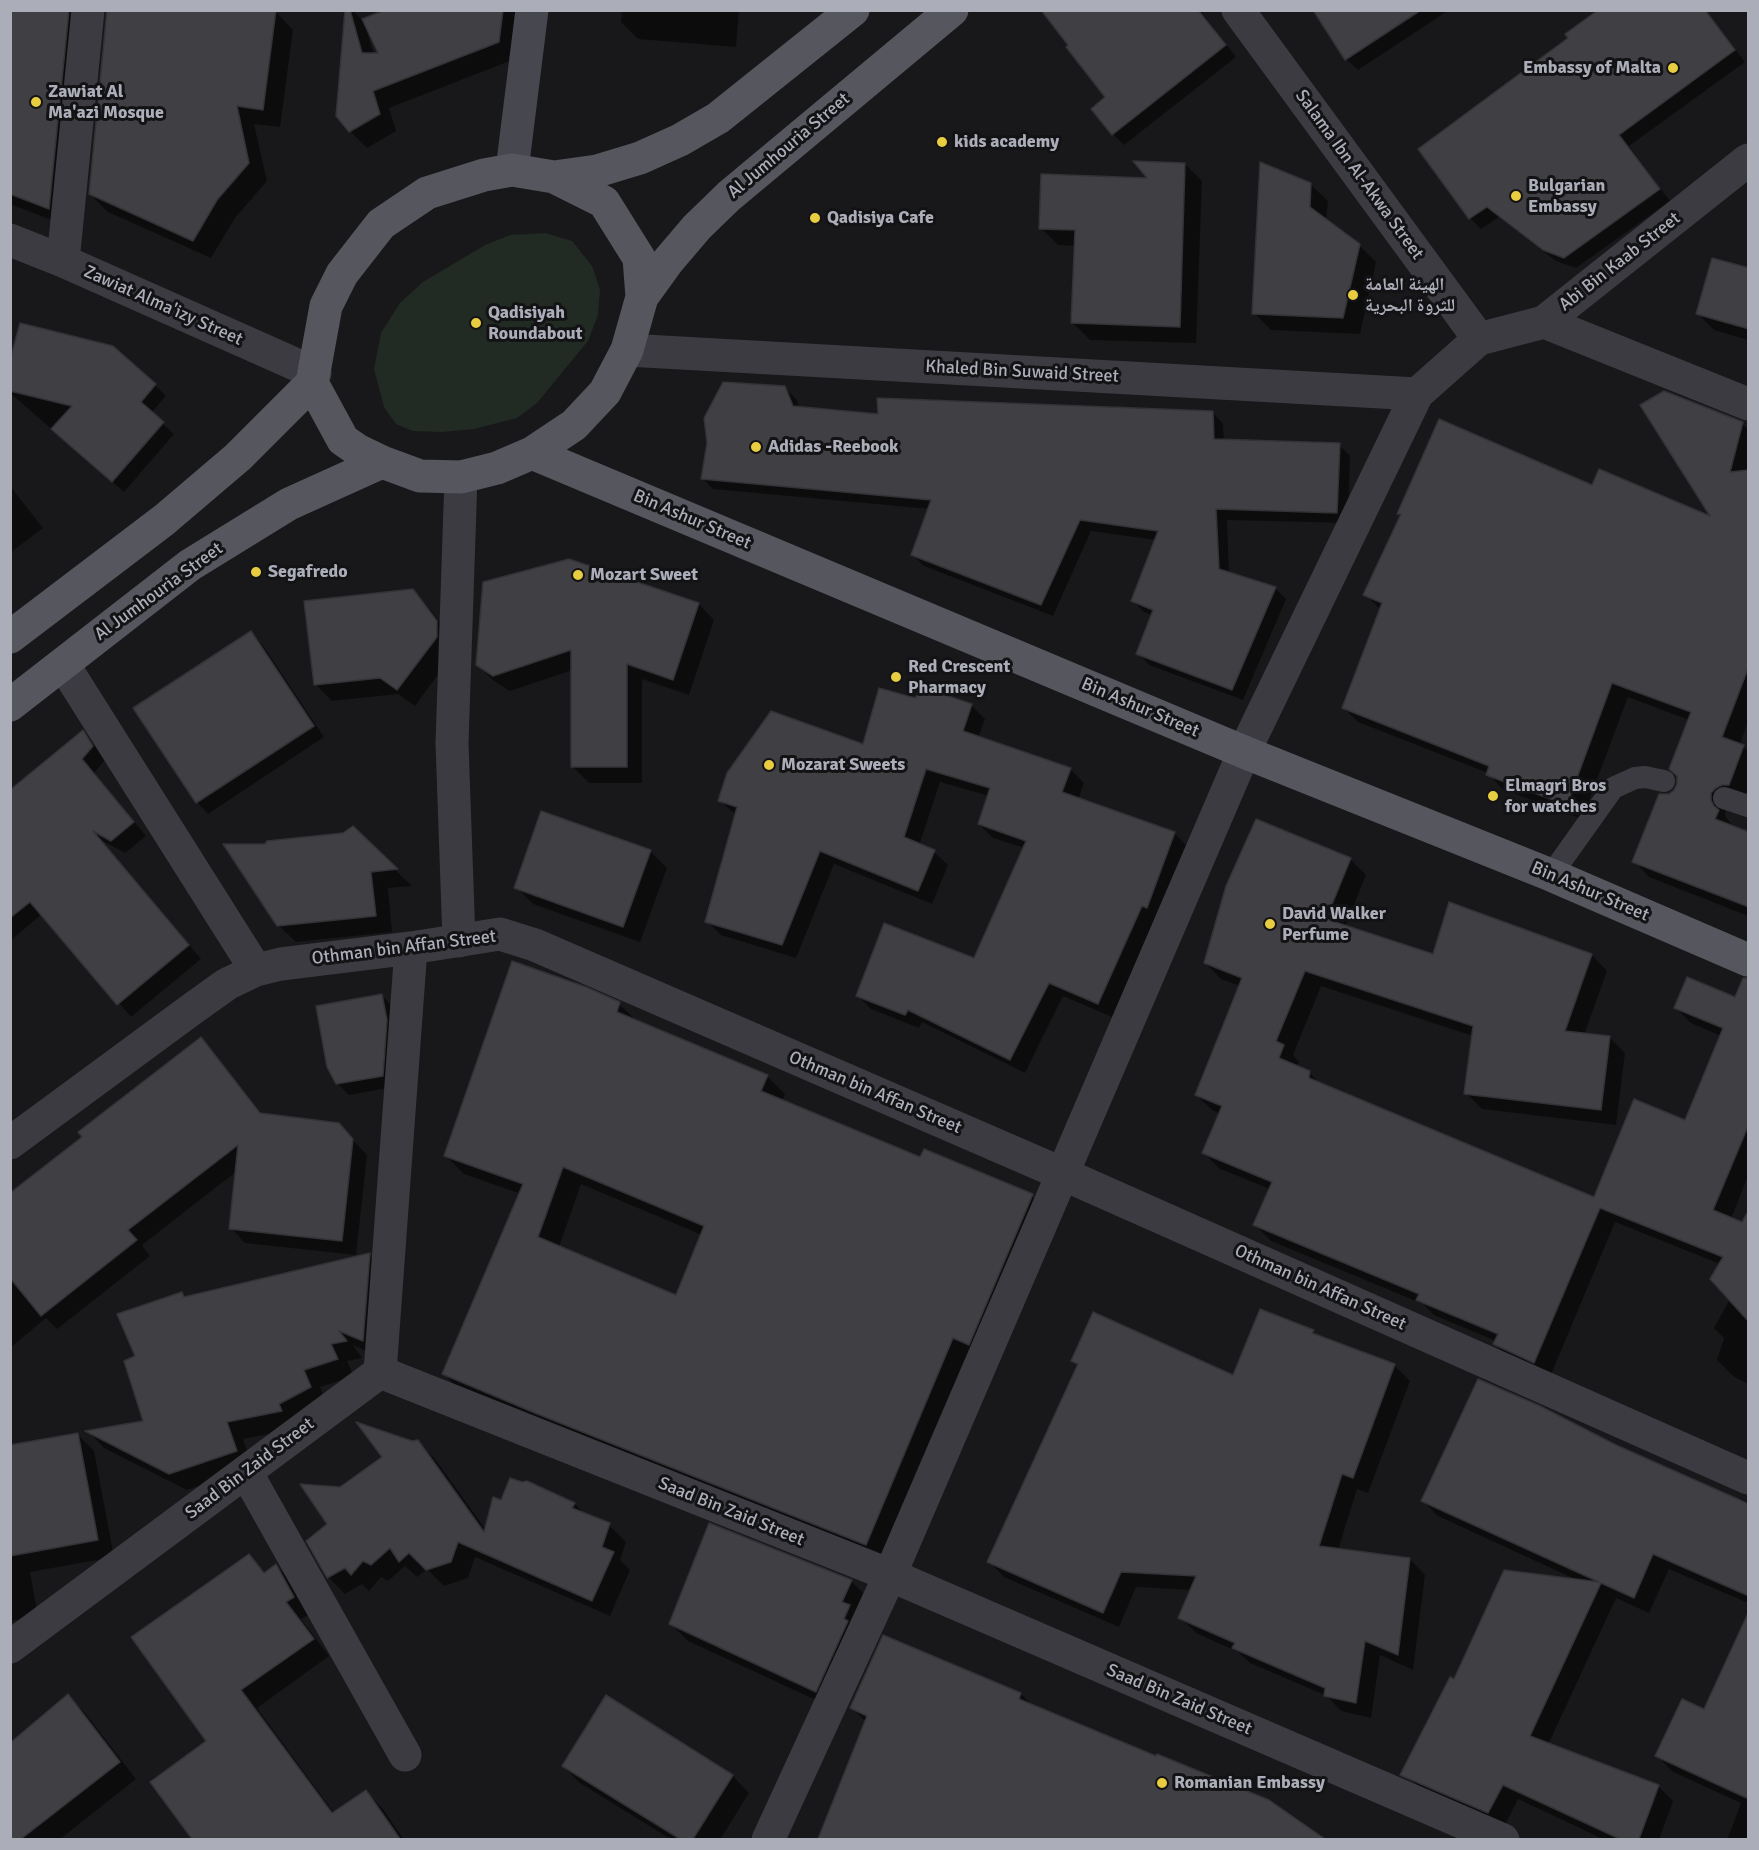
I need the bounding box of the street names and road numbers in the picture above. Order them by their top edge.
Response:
street label: Salama Ibn Al-Akwa Street [1290,86,1428,264]
street label: Al Jumhouria Street [723,89,855,203]
street label: Abi Bin Kaab Street [1555,208,1685,316]
street label: Zawiat Alma'izy Street [80,261,246,351]
street label: Khaled Bin Suwaid Street [925,356,1119,388]
street label: Bin Ashur Street [630,486,754,554]
street label: Al Jumhouria Street [91,538,227,646]
street label: Bin Ashur Street [1078,674,1202,742]
street label: Bin Ashur Street [1528,858,1652,926]
street label: Othman bin Affan Street [311,926,497,970]
street label: Othman bin Affan Street [785,1047,965,1139]
street label: Othman bin Affan Street [1231,1240,1409,1336]
street label: Saad Bin Zaid Street [181,1414,319,1524]
street label: Saad Bin Zaid Street [655,1473,807,1551]
street label: Saad Bin Zaid Street [1103,1660,1255,1740]

